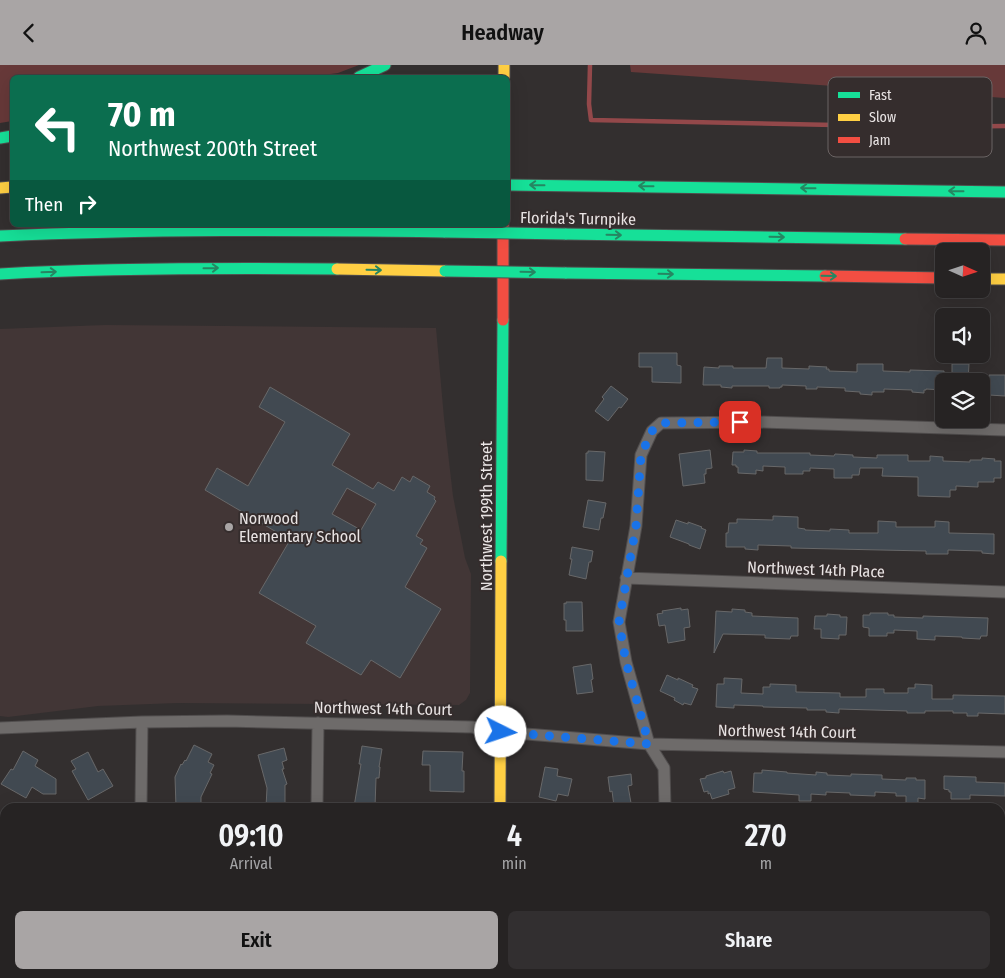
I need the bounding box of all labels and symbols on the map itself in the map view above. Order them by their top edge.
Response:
legend [828,77,992,157]
text: Fast [869,87,892,104]
text: Slow [869,109,896,126]
text: Jam [869,132,890,149]
one-way arrow [529,180,545,190]
one-way arrow [638,181,654,191]
one-way arrow [800,184,816,193]
one-way arrow [949,186,965,196]
street label: Florida's Turnpike [520,208,636,229]
one-way arrow [606,230,622,240]
one-way arrow [768,232,784,242]
north arrow [935,243,990,297]
one-way arrow [202,263,219,273]
one-way arrow [365,265,381,275]
one-way arrow [40,267,56,276]
one-way arrow [520,267,536,277]
one-way arrow [658,269,674,279]
one-way arrow [821,272,837,281]
pin [719,401,761,443]
street label: Northwest 199th Street [477,440,496,591]
place label: Norwood Elementary School [239,509,361,546]
marker: Norwood Elementary School [223,521,235,533]
street label: Northwest 14th Place [747,558,885,581]
street label: Northwest 14th Court [314,698,453,719]
position arrow [474,705,526,757]
street label: Northwest 14th Court [718,721,857,742]

